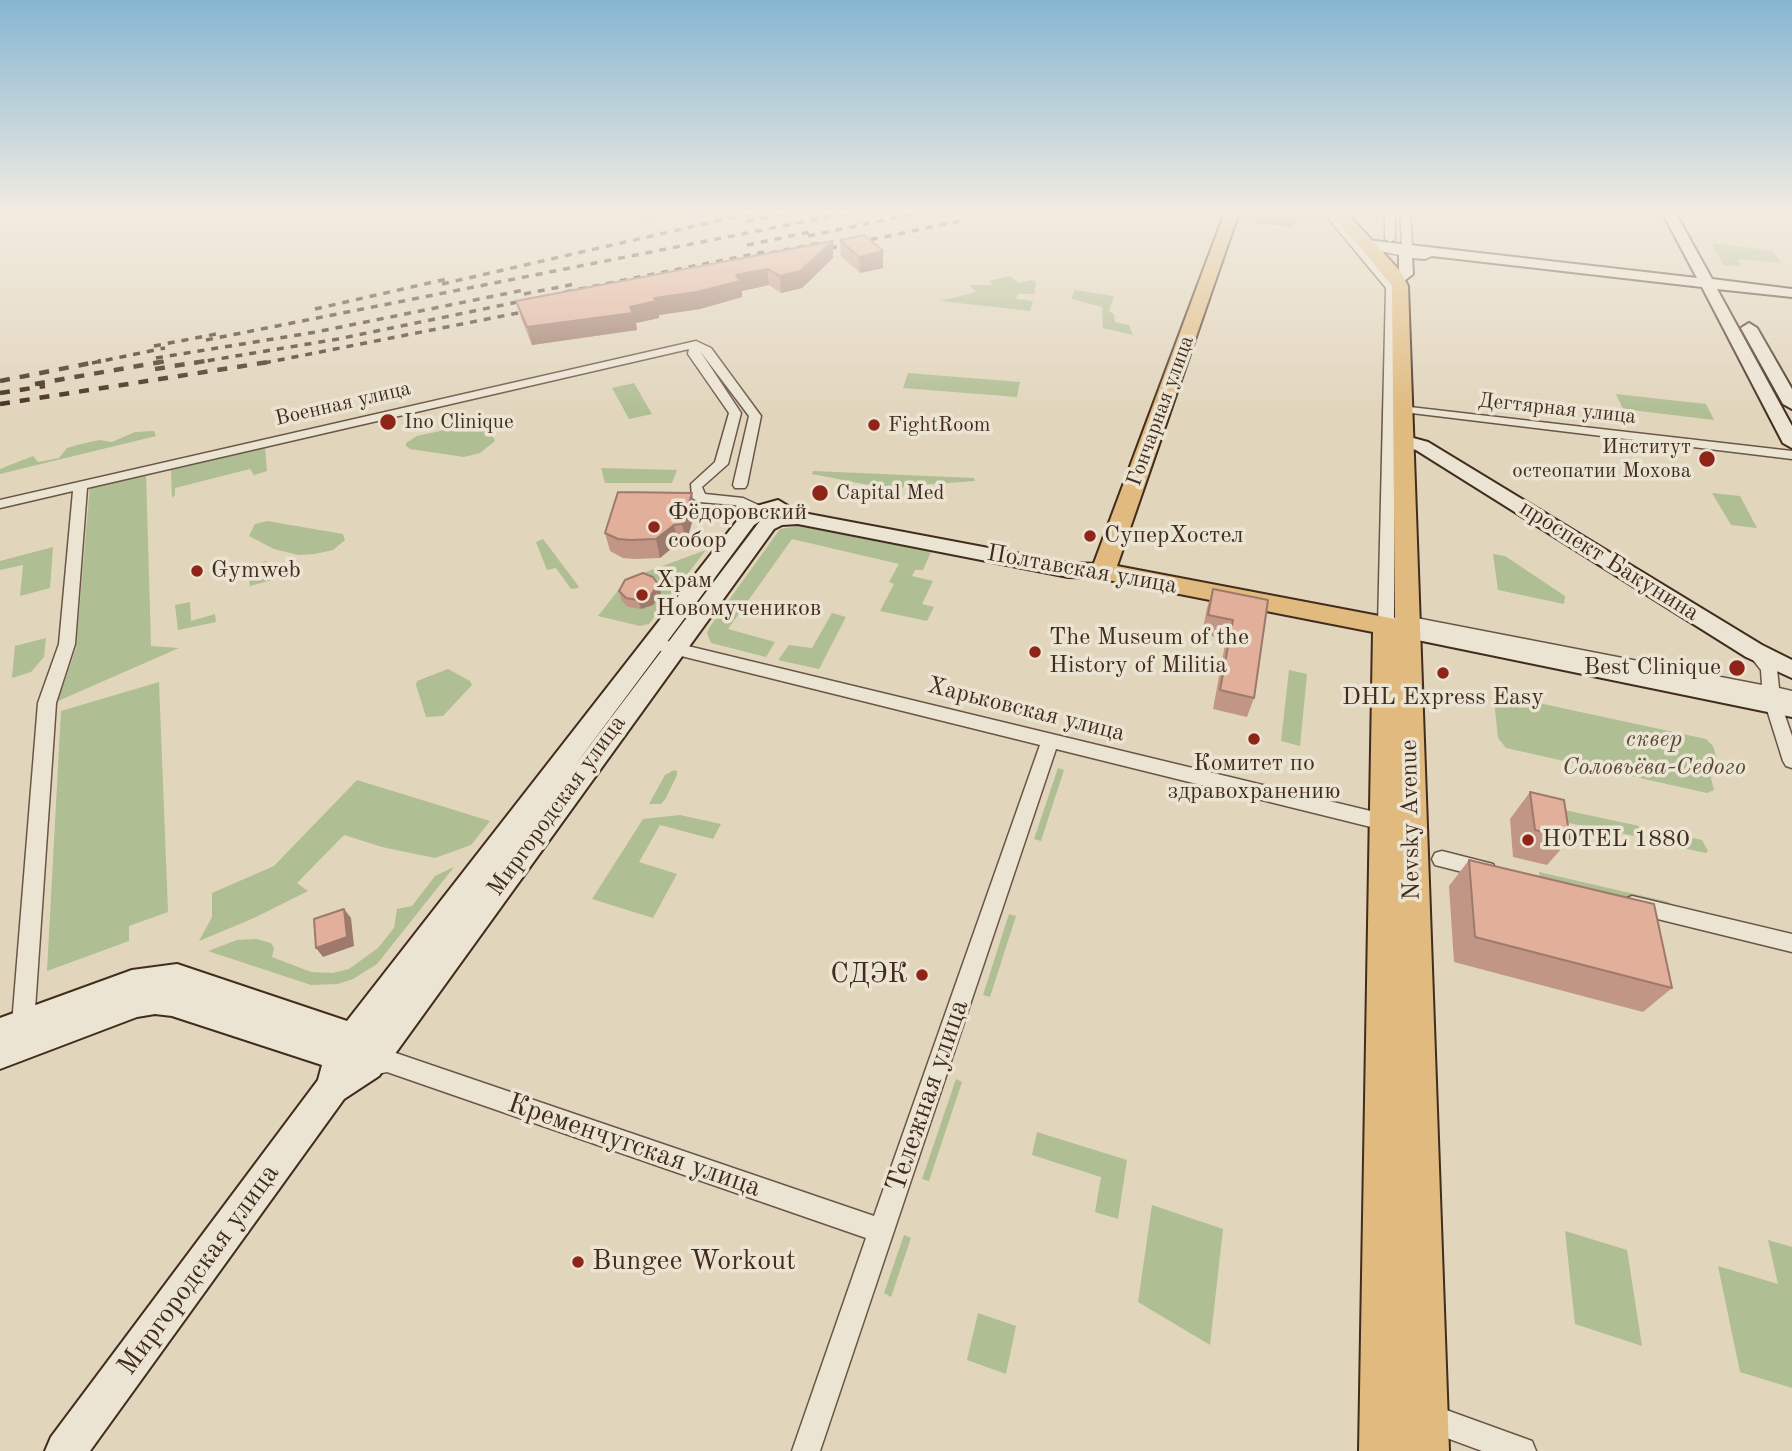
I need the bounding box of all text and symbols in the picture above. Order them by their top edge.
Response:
street label: Гончарная улица [1122,332,1200,490]
street label: Военная улица [273,376,413,432]
street label: Дегтярная улица [1477,388,1637,430]
place label: Ino Clinique [404,409,514,435]
marker: Ino Clinique [378,412,398,432]
place label: FightRoom [888,412,991,438]
marker: FightRoom [866,417,882,433]
place label: Институт остеопатии Мохова [1512,434,1691,484]
marker: Институт остеопатии Мохова [1697,449,1717,469]
place label: Capital Med [836,480,944,506]
marker: Capital Med [810,483,830,503]
street label: проспект Бакунина [1514,494,1704,628]
place label: Фёдоровский собор [668,499,807,555]
marker: Фёдоровский собор [646,519,662,535]
place label: СуперХостел [1104,522,1244,550]
marker: СуперХостел [1082,528,1098,544]
street label: Полтавская улица [985,539,1179,601]
place label: Gymweb [211,557,301,585]
marker: Gymweb [189,563,205,579]
place label: Храм Новомучеников [656,567,821,623]
marker: Храм Новомучеников [634,587,650,603]
place label: The Museum of the History of Militia [1049,624,1249,680]
marker: The Museum of the History of Militia [1027,644,1043,660]
place label: Best Clinique [1583,654,1721,682]
marker: Best Clinique [1727,658,1747,678]
marker: DHL Express Easy [1435,665,1451,681]
street label: Харьковская улица [924,672,1128,748]
place label: DHL Express Easy [1342,684,1544,712]
street label: Миргородская улица [482,710,632,902]
park label: сквер Соловьёва-Седого [1562,726,1746,782]
marker: Комитет по здравохранению [1246,731,1262,747]
street label: Nevsky Avenue [1395,739,1427,901]
place label: Комитет по здравохранению [1168,750,1340,806]
place label: HOTEL 1880 [1542,826,1690,854]
marker: HOTEL 1880 [1520,832,1536,848]
place label: СДЭК [830,958,908,992]
marker: СДЭК [914,967,930,983]
street label: Тележная улица [879,995,977,1197]
street label: Кременчугская улица [503,1087,765,1205]
street label: Миргородская улица [111,1158,287,1382]
place label: Bungee Workout [592,1245,796,1279]
marker: Bungee Workout [570,1254,586,1270]

